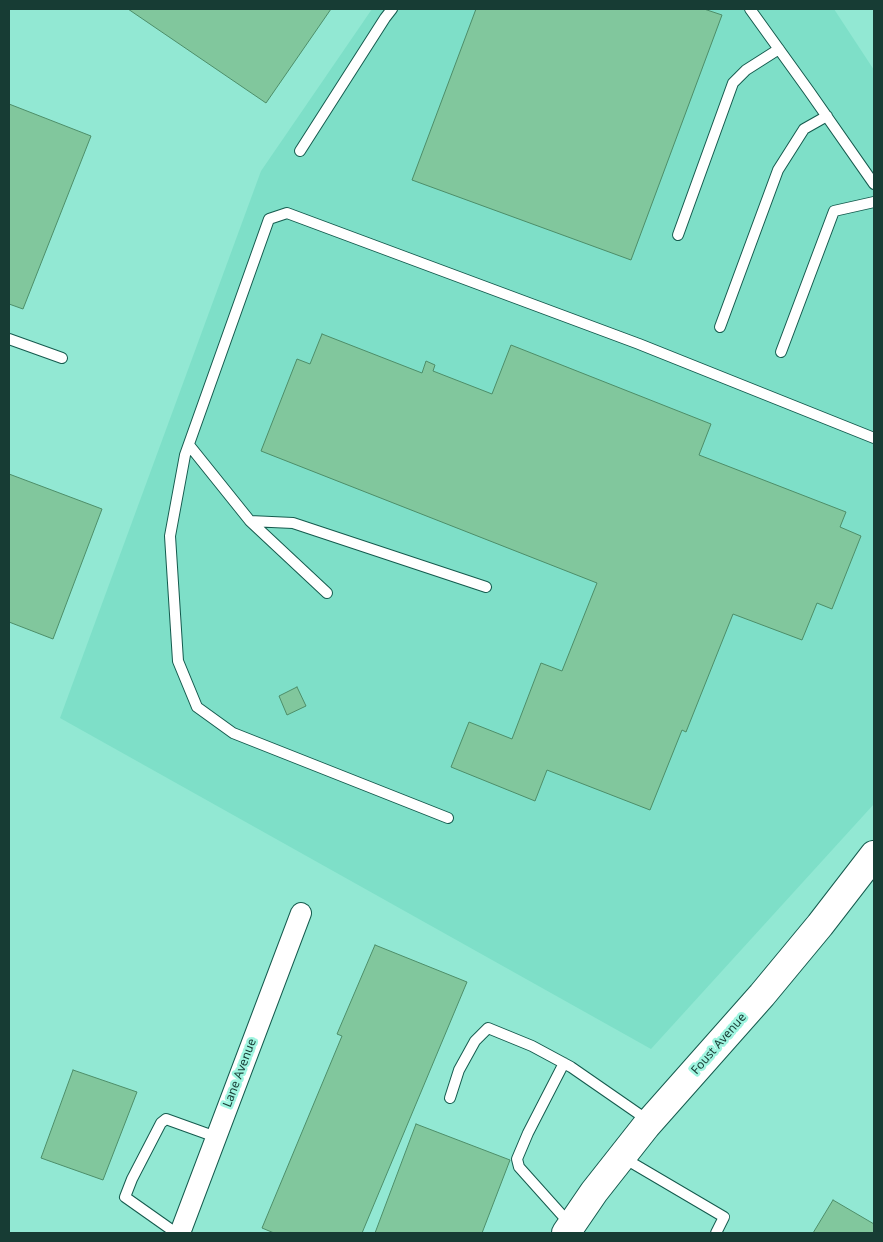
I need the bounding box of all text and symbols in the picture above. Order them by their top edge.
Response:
street label: Foust Avenue [689,1011,749,1077]
street label: Lane Avenue [220,1037,260,1109]

